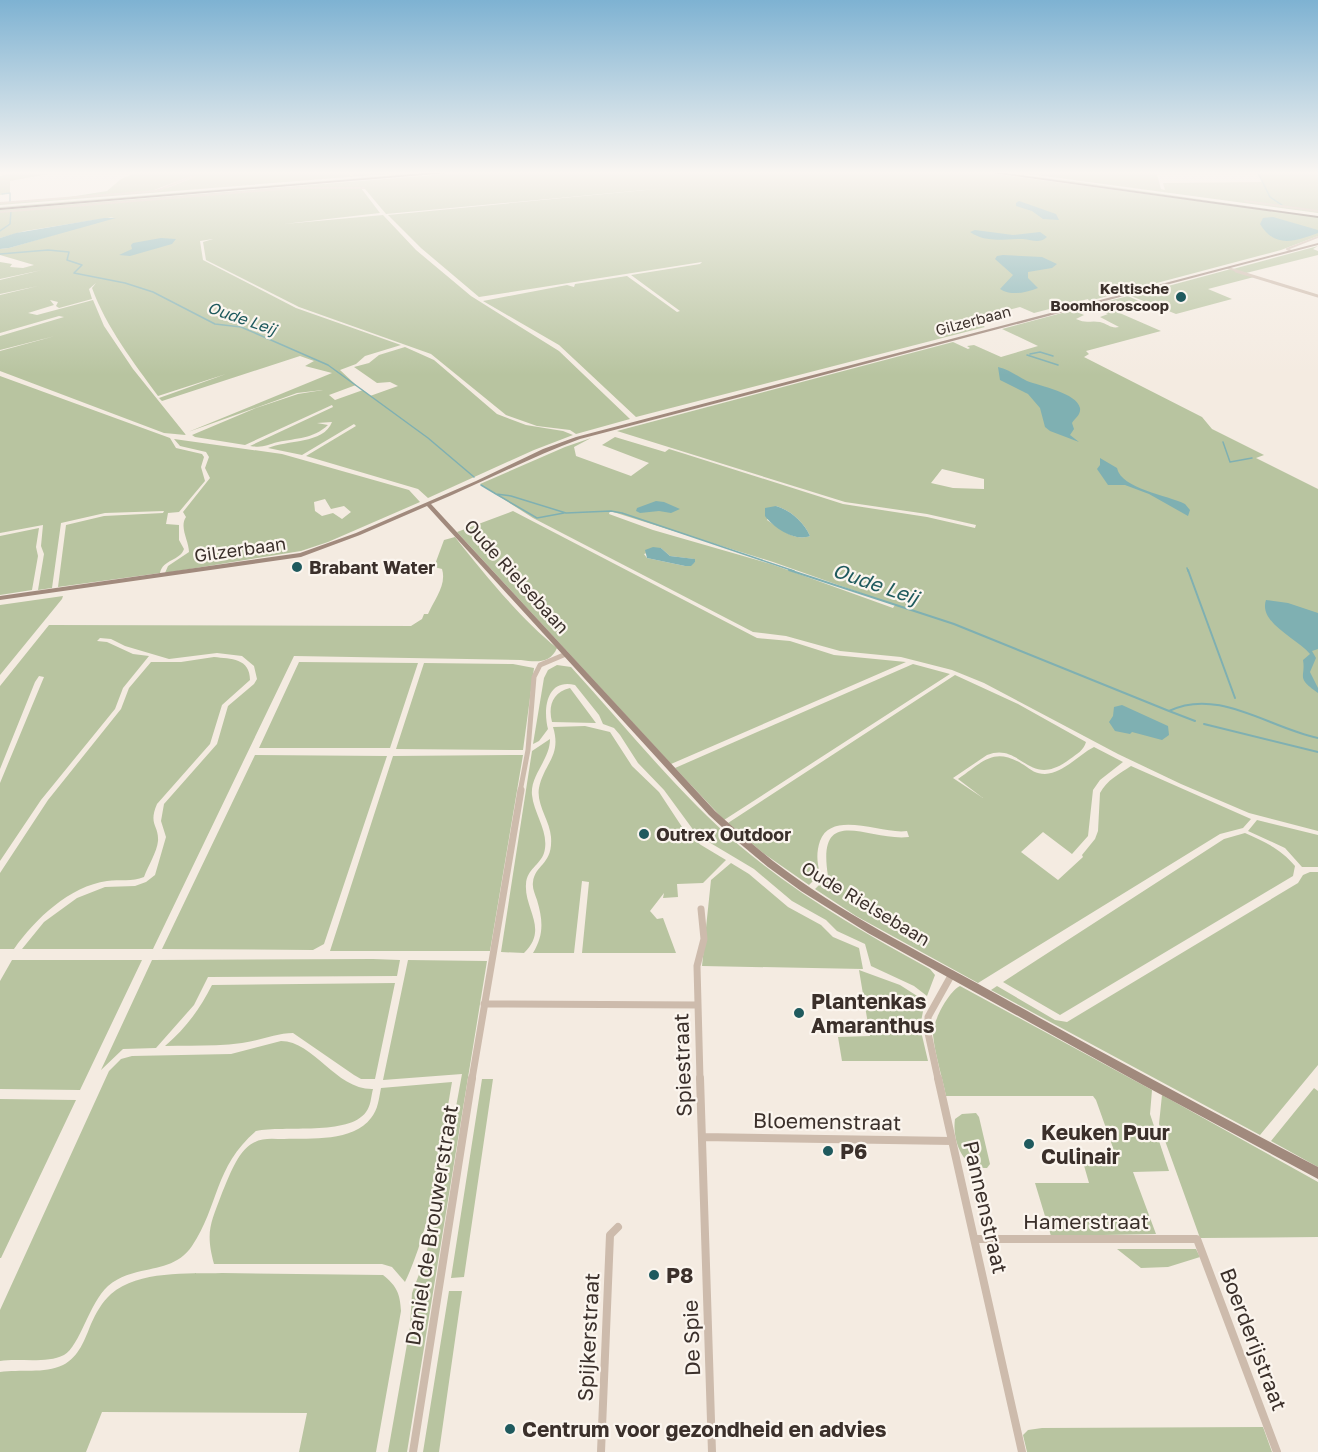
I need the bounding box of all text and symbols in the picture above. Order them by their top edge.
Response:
place label: Keltische Boomhoroscoop [1050,279,1169,314]
marker: Keltische Boomhoroscoop [1174,290,1188,304]
water label: Oude Leij [205,297,281,340]
street label: Gilzerbaan [933,301,1013,339]
street label: Oude Rielsebaan [460,514,574,638]
street label: Gilzerbaan [193,532,287,566]
place label: Brabant Water [309,556,435,578]
water label: Oude Leij [830,557,925,611]
marker: Brabant Water [290,560,304,574]
place label: Outrex Outdoor [656,823,791,845]
marker: Outrex Outdoor [637,827,651,841]
street label: Oude Rielsebaan [798,856,934,950]
place label: Plantenkas Amaranthus [811,988,935,1038]
marker: Plantenkas Amaranthus [792,1006,806,1020]
street label: Spiestraat [667,1013,697,1117]
street label: Daniel de Brouwerstraat [399,1103,463,1347]
street label: Bloemenstraat [753,1107,901,1135]
place label: Keuken Puur Culinair [1041,1119,1170,1169]
marker: Keuken Puur Culinair [1022,1137,1036,1151]
place label: P6 [840,1138,867,1164]
street label: Pannenstraat [958,1138,1014,1276]
marker: P6 [821,1144,835,1158]
street label: Hamerstraat [1023,1208,1149,1234]
place label: P8 [666,1262,694,1288]
street label: Boerderijstraat [1215,1264,1293,1414]
marker: P8 [647,1268,661,1282]
street label: Spijkerstraat [572,1272,604,1402]
street label: De Spie [677,1299,705,1377]
place label: Centrum voor gezondheid en advies [522,1416,887,1442]
marker: Centrum voor gezondheid en advies [503,1422,517,1436]

